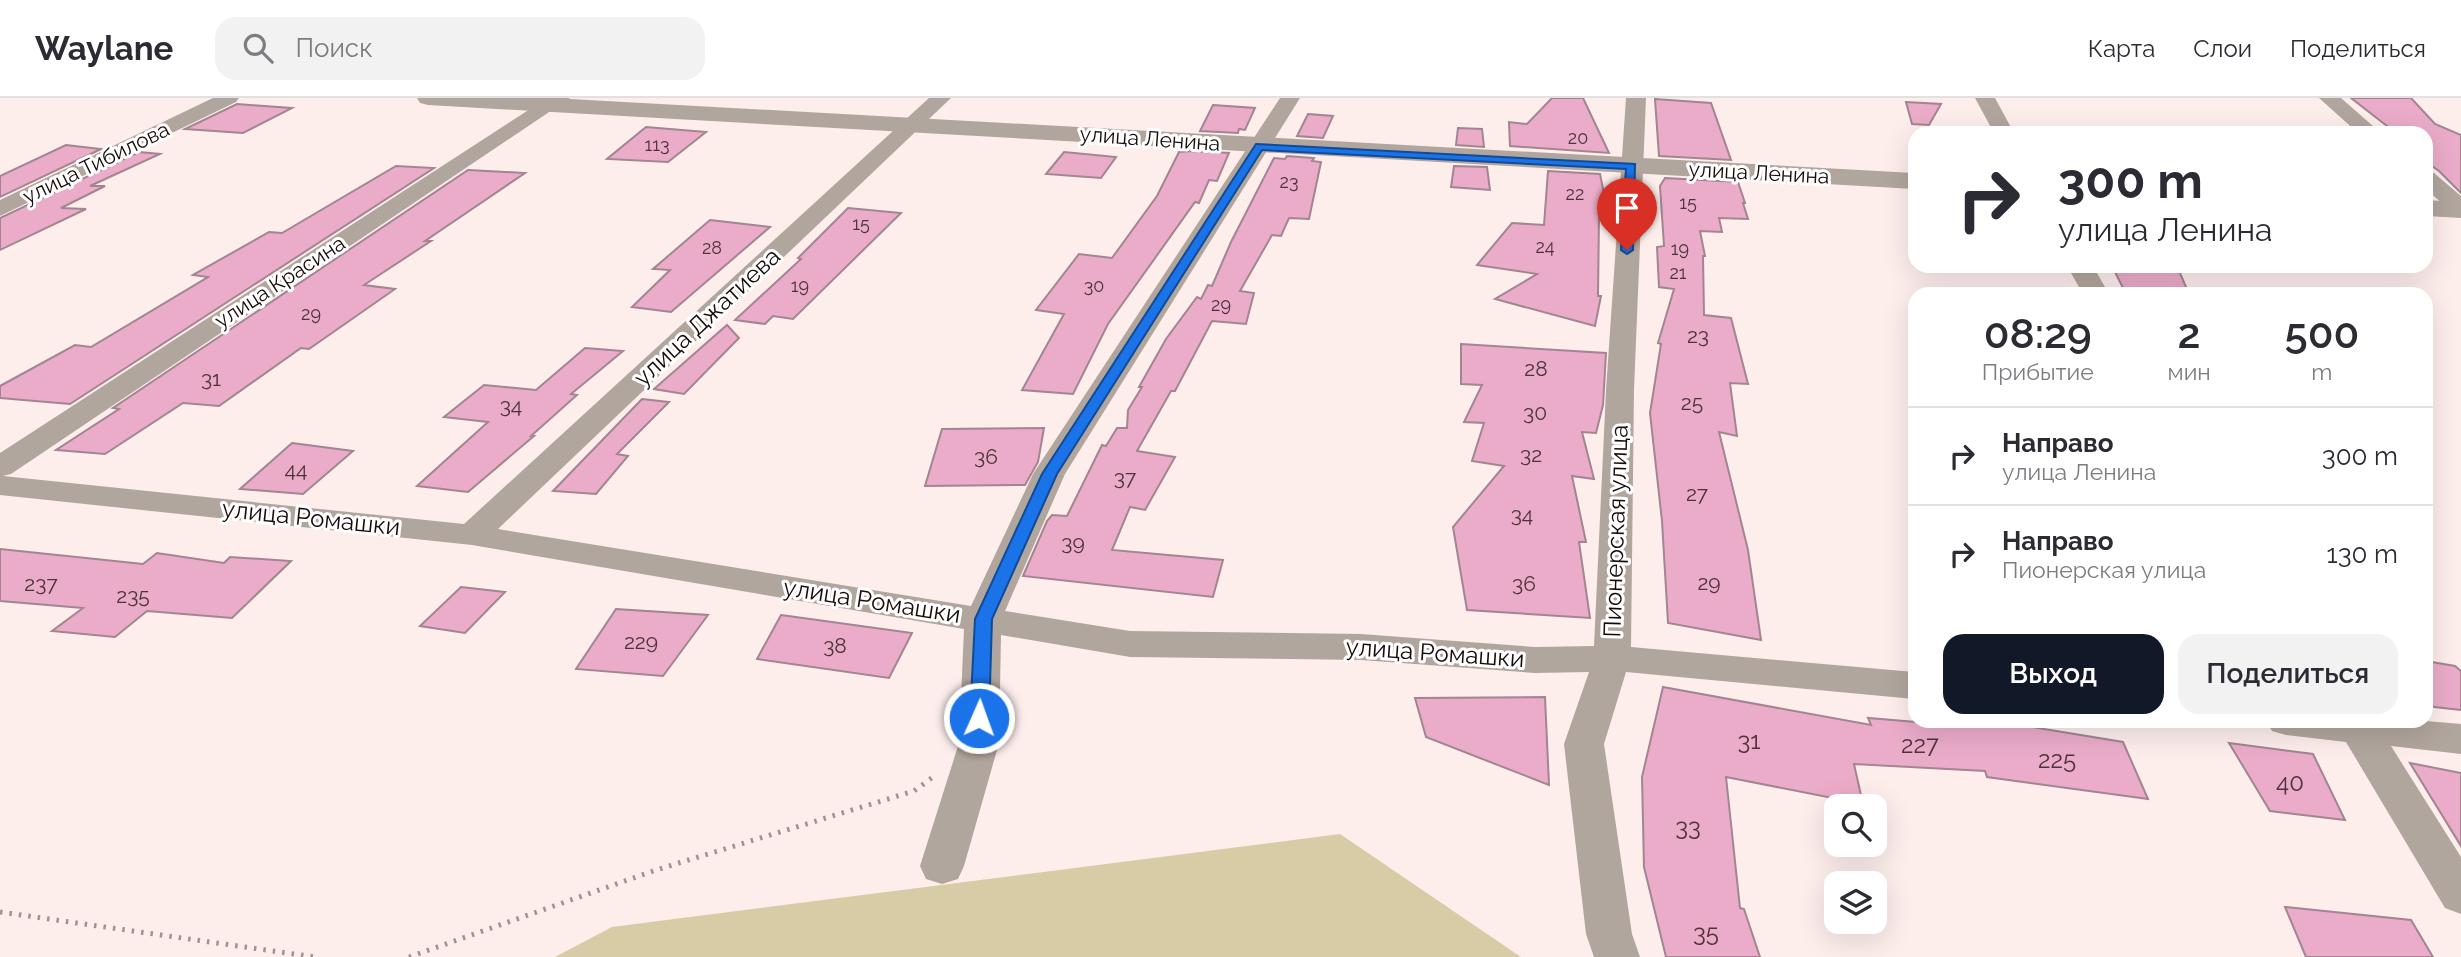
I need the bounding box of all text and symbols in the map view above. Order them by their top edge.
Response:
search box [215,17,705,80]
text: Waylane [35,29,173,68]
icon: search [239,29,277,67]
text: Поиск [295,33,373,63]
text: Карта [2088,34,2155,63]
text: Слои [2193,34,2252,63]
text: Поделиться [2290,34,2426,63]
street label: улица Тибилова [18,116,173,209]
street label: улица Ленина [1079,121,1221,156]
house number: 20 [1568,127,1588,148]
house number: 113 [644,134,670,155]
text: 300 m [2058,152,2203,209]
icon: right [1943,154,2034,245]
street label: улица Ленина [1688,156,1830,189]
house number: 23 [1280,171,1299,192]
pin [1597,178,1657,250]
house number: 22 [1566,183,1584,204]
icon: arrive [1608,189,1646,227]
house number: 15 [1679,192,1697,213]
text: улица Ленина [2058,211,2273,248]
house number: 15 [852,213,870,234]
street label: улица Красина [210,230,350,333]
house number: 24 [1535,236,1555,257]
house number: 28 [702,237,722,258]
house number: 19 [1671,238,1689,259]
street label: улица Джатиева [627,241,786,392]
house number: 21 [1669,262,1687,283]
house number: 19 [791,275,809,296]
house number: 30 [1084,275,1104,296]
house number: 29 [1211,294,1231,315]
house number: 29 [301,303,321,324]
text: 08:29 [1984,309,2092,358]
text: 2 [2178,309,2201,358]
text: 500 [2285,309,2359,358]
house number: 23 [1687,323,1709,348]
house number: 28 [1524,356,1548,381]
text: Прибытие [1982,358,2094,385]
text: мин [2168,358,2211,385]
text: m [2311,358,2332,385]
house number: 31 [201,366,221,391]
house number: 25 [1681,390,1703,415]
house number: 34 [500,393,522,418]
house number: 30 [1523,400,1547,425]
street label: Пионерская улица [1597,424,1634,638]
text: Направо [2002,428,2113,458]
icon: right [1943,437,1981,475]
text: 300 m [2322,441,2398,471]
house number: 32 [1520,442,1542,467]
house number: 36 [974,444,998,469]
house number: 44 [285,457,307,482]
text: улица Ленина [2002,458,2156,485]
house number: 37 [1114,465,1137,490]
house number: 27 [1686,481,1709,506]
street label: улица Ромашки [221,494,402,541]
house number: 34 [1511,502,1533,527]
text: Направо [2002,526,2113,556]
house number: 39 [1061,530,1085,555]
icon: right [1943,535,1981,573]
text: 130 m [2327,539,2398,569]
text: Пионерская улица [2002,556,2206,583]
house number: 29 [1697,570,1721,595]
house number: 237 [24,571,58,596]
house number: 36 [1512,571,1536,596]
street label: улица Ромашки [781,572,963,629]
house number: 235 [116,583,150,608]
house number: 229 [624,629,658,654]
street label: улица Ромашки [1345,632,1525,673]
house number: 38 [823,633,847,658]
button: Выход [1943,634,2164,714]
button: Поделиться [2178,634,2398,714]
position arrow [942,681,1016,755]
house number: 31 [1737,726,1761,755]
house number: 227 [1901,730,1939,759]
house number: 225 [2038,745,2076,774]
house number: 40 [2276,768,2304,797]
map controls [1824,794,1887,934]
button: search [1824,794,1887,857]
house number: 33 [1675,812,1701,841]
button: layers [1824,871,1887,934]
house number: 35 [1693,918,1719,947]

